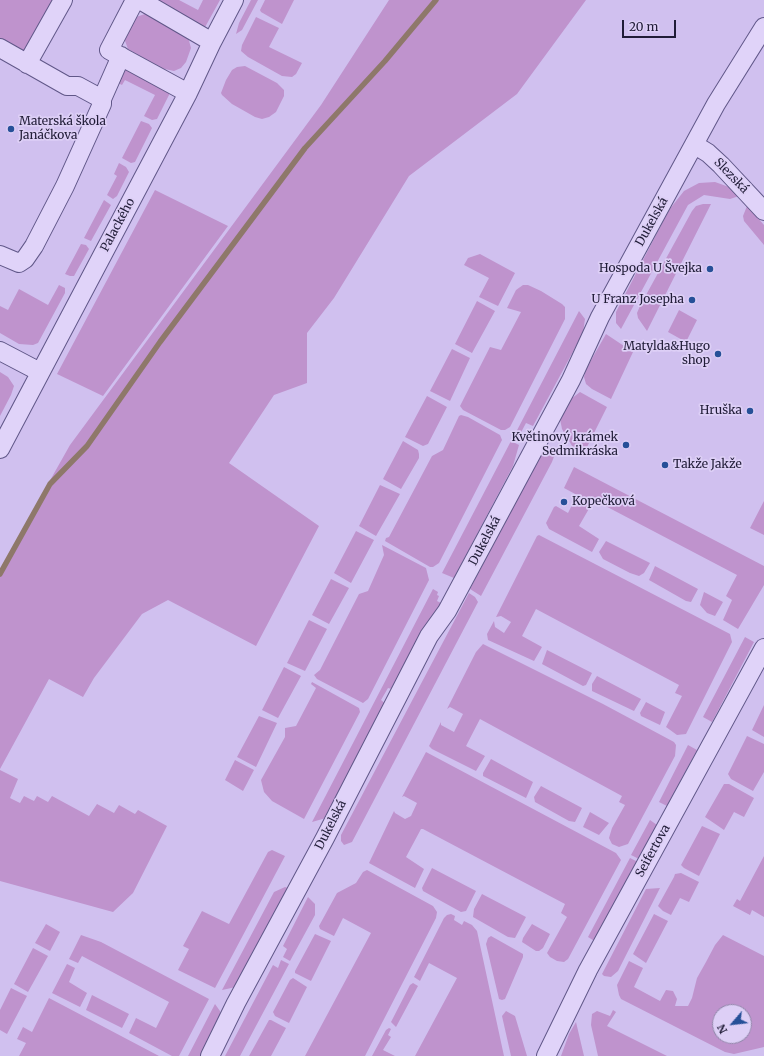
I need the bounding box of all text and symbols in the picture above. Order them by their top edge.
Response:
scale bar [624,12,678,38]
text: 20 m [629,19,658,34]
place label: Materská škola Janáčkova [19,115,106,143]
marker: Materská škola Janáčkova [6,124,16,134]
street label: Slezská [711,155,751,197]
street label: Dukelská [633,195,671,249]
street label: Palackého [98,196,138,254]
place label: Hospoda U Švejka [599,262,702,276]
marker: Hospoda U Švejka [705,264,715,274]
place label: U Franz Josepha [591,293,684,307]
marker: U Franz Josepha [687,295,697,305]
place label: Matylda&Hugo shop [623,340,710,368]
marker: Matylda&Hugo shop [713,349,723,359]
place label: Hruška [700,404,742,418]
marker: Hruška [745,406,755,416]
place label: Květinový krámek Sedmikráska [512,431,618,459]
marker: Květinový krámek Sedmikráska [621,440,631,450]
place label: Takže Jakže [673,458,742,472]
marker: Takže Jakže [660,460,670,470]
place label: Kopečková [572,495,635,509]
marker: Kopečková [559,497,569,507]
street label: Dukelská [466,514,504,568]
street label: Dukelská [312,798,350,852]
street label: Seifertova [633,822,673,880]
north arrow [712,1004,752,1044]
text: N [714,1022,731,1036]

